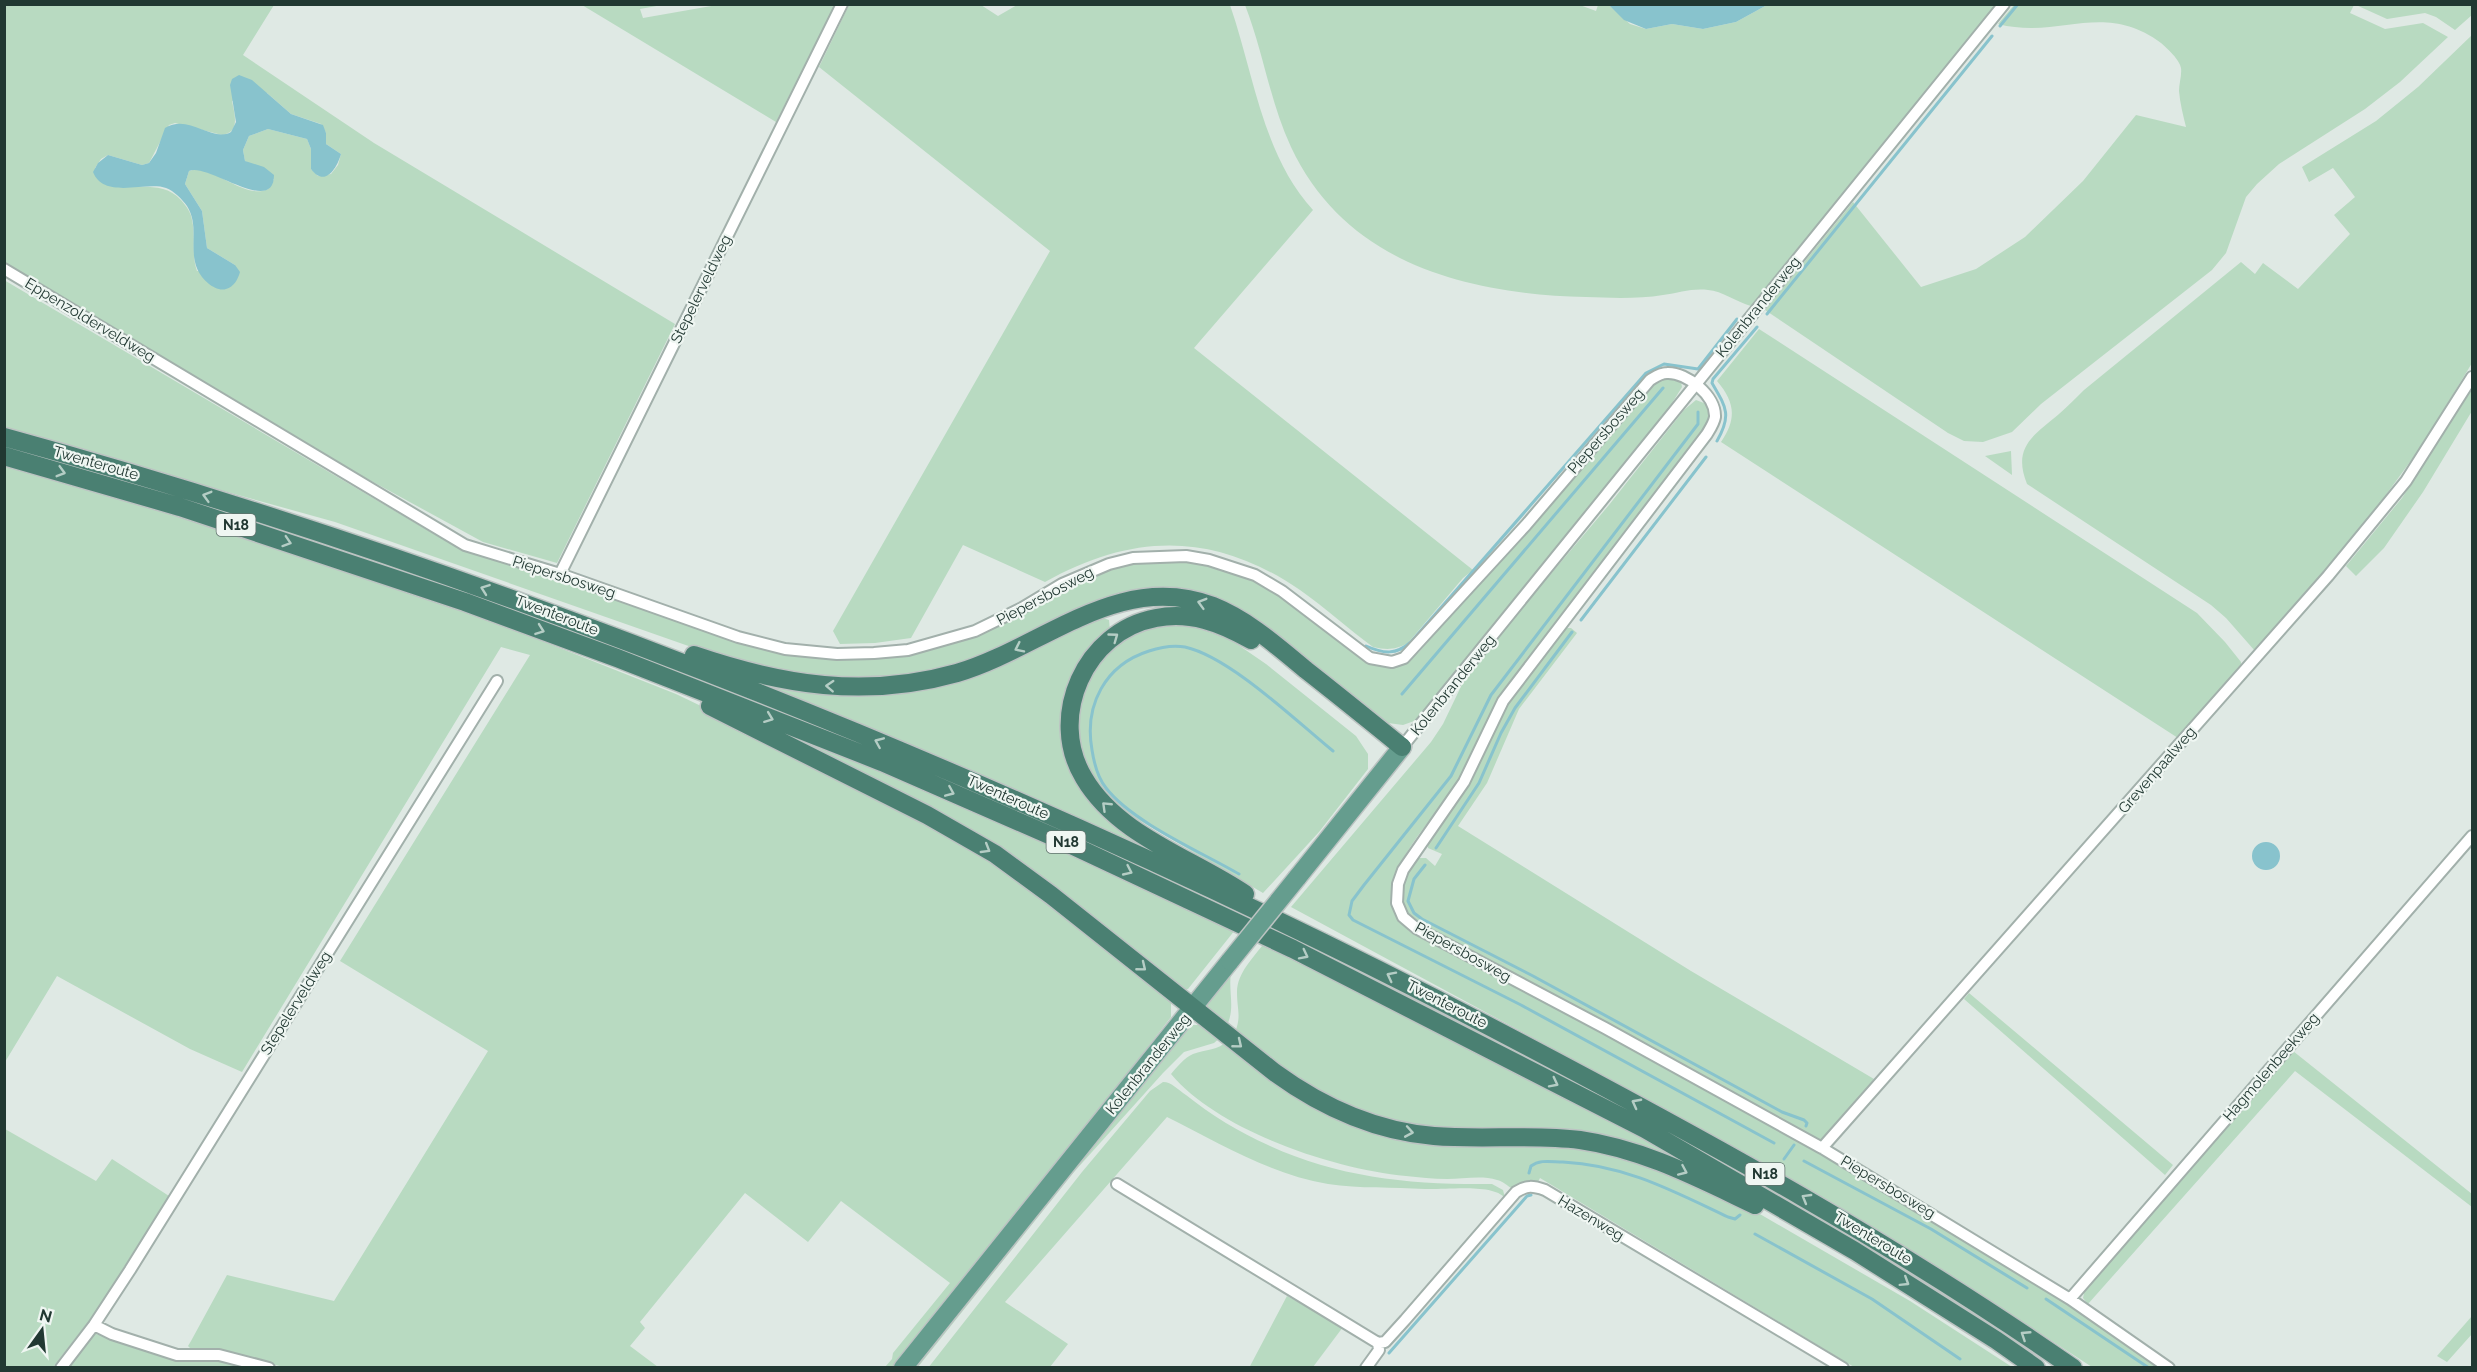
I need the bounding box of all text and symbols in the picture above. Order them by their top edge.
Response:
street label: Stepelerveldweg [667,232,735,346]
street label: Kolenbranderweg [1712,253,1804,361]
street label: Eppenzolderveldweg [22,274,158,366]
street label: Piepersbosweg [1564,385,1648,477]
street label: Twenteroute [51,442,141,484]
one-way arrow [55,465,66,477]
one-way arrow [202,491,213,503]
road number: N18 [216,514,256,536]
one-way arrow [281,535,292,547]
street label: Piepersbosweg [510,552,618,602]
street label: Piepersbosweg [993,563,1097,629]
one-way arrow [480,583,490,596]
street label: Twenteroute [513,591,601,639]
one-way arrow [1197,598,1208,610]
one-way arrow [534,622,545,635]
street label: Kolenbranderweg [1407,631,1499,739]
one-way arrow [1107,633,1118,644]
one-way arrow [1015,641,1025,652]
one-way arrow [826,680,835,693]
one-way arrow [763,711,774,723]
street label: Grevenpaalweg [2114,723,2200,817]
one-way arrow [874,737,885,749]
street label: Twenteroute [964,771,1052,823]
one-way arrow [944,784,955,796]
one-way arrow [1103,802,1113,813]
road number: N18 [1046,831,1086,853]
one-way arrow [980,842,990,854]
one-way arrow [1122,863,1133,875]
street label: Piepersbosweg [1412,918,1514,986]
street label: Stepelerveldweg [257,948,335,1058]
one-way arrow [1298,948,1308,959]
one-way arrow [1135,959,1146,970]
one-way arrow [1387,971,1398,983]
street label: Twenteroute [1404,976,1490,1032]
street label: Hagmolenbeekweg [2219,1009,2323,1125]
street label: Kolenbranderweg [1102,1010,1194,1118]
one-way arrow [1231,1037,1242,1048]
one-way arrow [1548,1076,1559,1088]
one-way arrow [1631,1099,1642,1111]
one-way arrow [1404,1125,1414,1138]
street label: Piepersbosweg [1837,1152,1939,1222]
one-way arrow [1677,1163,1688,1175]
road number: N18 [1746,1163,1784,1185]
street label: Hazenweg [1555,1191,1627,1245]
one-way arrow [1802,1194,1813,1205]
street label: Twenteroute [1831,1208,1915,1268]
one-way arrow [1899,1275,1909,1287]
north arrow [12,1300,72,1360]
text: N [37,1305,54,1327]
one-way arrow [2021,1331,2032,1342]

